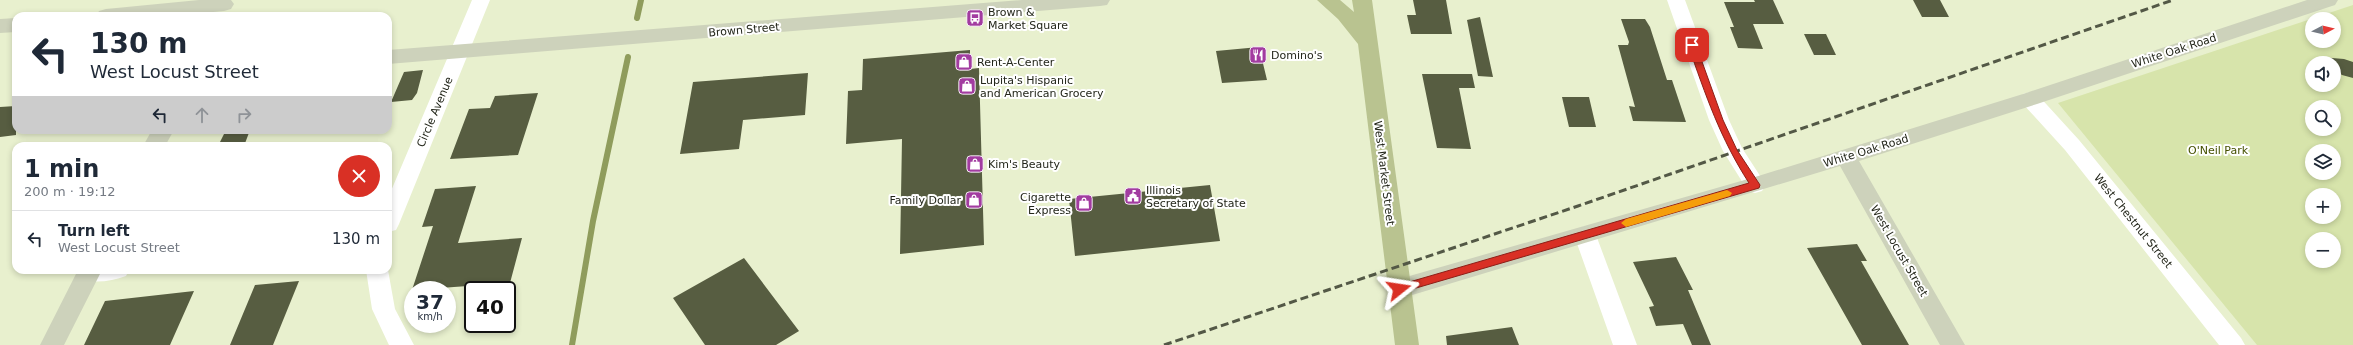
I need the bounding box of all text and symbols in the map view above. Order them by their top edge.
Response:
place label: Brown & Market Square [988,6,1068,32]
bus stop icon: Brown & Market Square [965,8,985,28]
north arrow [2305,12,2341,48]
map controls [2305,12,2341,268]
street label: Brown Street [708,20,781,40]
text: 130 m [90,27,187,60]
icon: left [24,28,76,80]
pin [1675,28,1709,62]
street label: White Oak Road [2130,31,2218,71]
icon: arrive [1681,34,1703,56]
restaurant icon: Domino's [1248,45,1268,65]
place label: Domino's [1271,49,1323,62]
shop icon: Rent-A-Center [954,52,974,72]
place label: Rent-A-Center [977,56,1055,69]
button: sound [2305,56,2341,92]
text: West Locust Street [90,61,259,82]
place label: Lupita's Hispanic and American Grocery [980,74,1104,100]
street label: Circle Avenue [414,75,456,149]
shop icon: Lupita's Hispanic and American Grocery [957,76,977,96]
button: search [2305,100,2341,136]
icon: left [149,104,171,126]
icon: ahead [191,104,213,126]
icon: right [233,104,255,126]
street label: West Market Street [1371,120,1397,227]
street label: White Oak Road [1822,132,1910,170]
park label: O'Neil Park [2188,144,2249,157]
button: layers [2305,144,2341,180]
shop icon: Kim's Beauty [965,154,985,174]
text: 1 min [24,155,99,183]
button: close [338,155,380,197]
place label: Kim's Beauty [988,158,1061,171]
street label: West Chestnut Street [2091,171,2175,271]
text: 200 m · 19:12 [24,184,115,199]
place label: Illinois Secretary of State [1146,184,1246,210]
public building icon: Illinois Secretary of State [1123,186,1143,206]
button: + [2305,188,2341,224]
shop icon: Family Dollar [964,190,984,210]
place label: Cigarette Express [1020,191,1071,217]
shop icon: Cigarette Express [1074,193,1094,213]
place label: Family Dollar [890,194,961,207]
street label: West Locust Street [1868,203,1931,300]
text: Turn left [58,222,130,240]
icon: left [24,228,46,250]
text: 130 m [332,230,380,248]
button: − [2305,232,2341,268]
text: West Locust Street [58,240,180,255]
position arrow [1378,268,1420,310]
speed limit sign: 40 [464,281,516,333]
text: 37 [416,290,444,314]
text: km/h [417,311,443,322]

